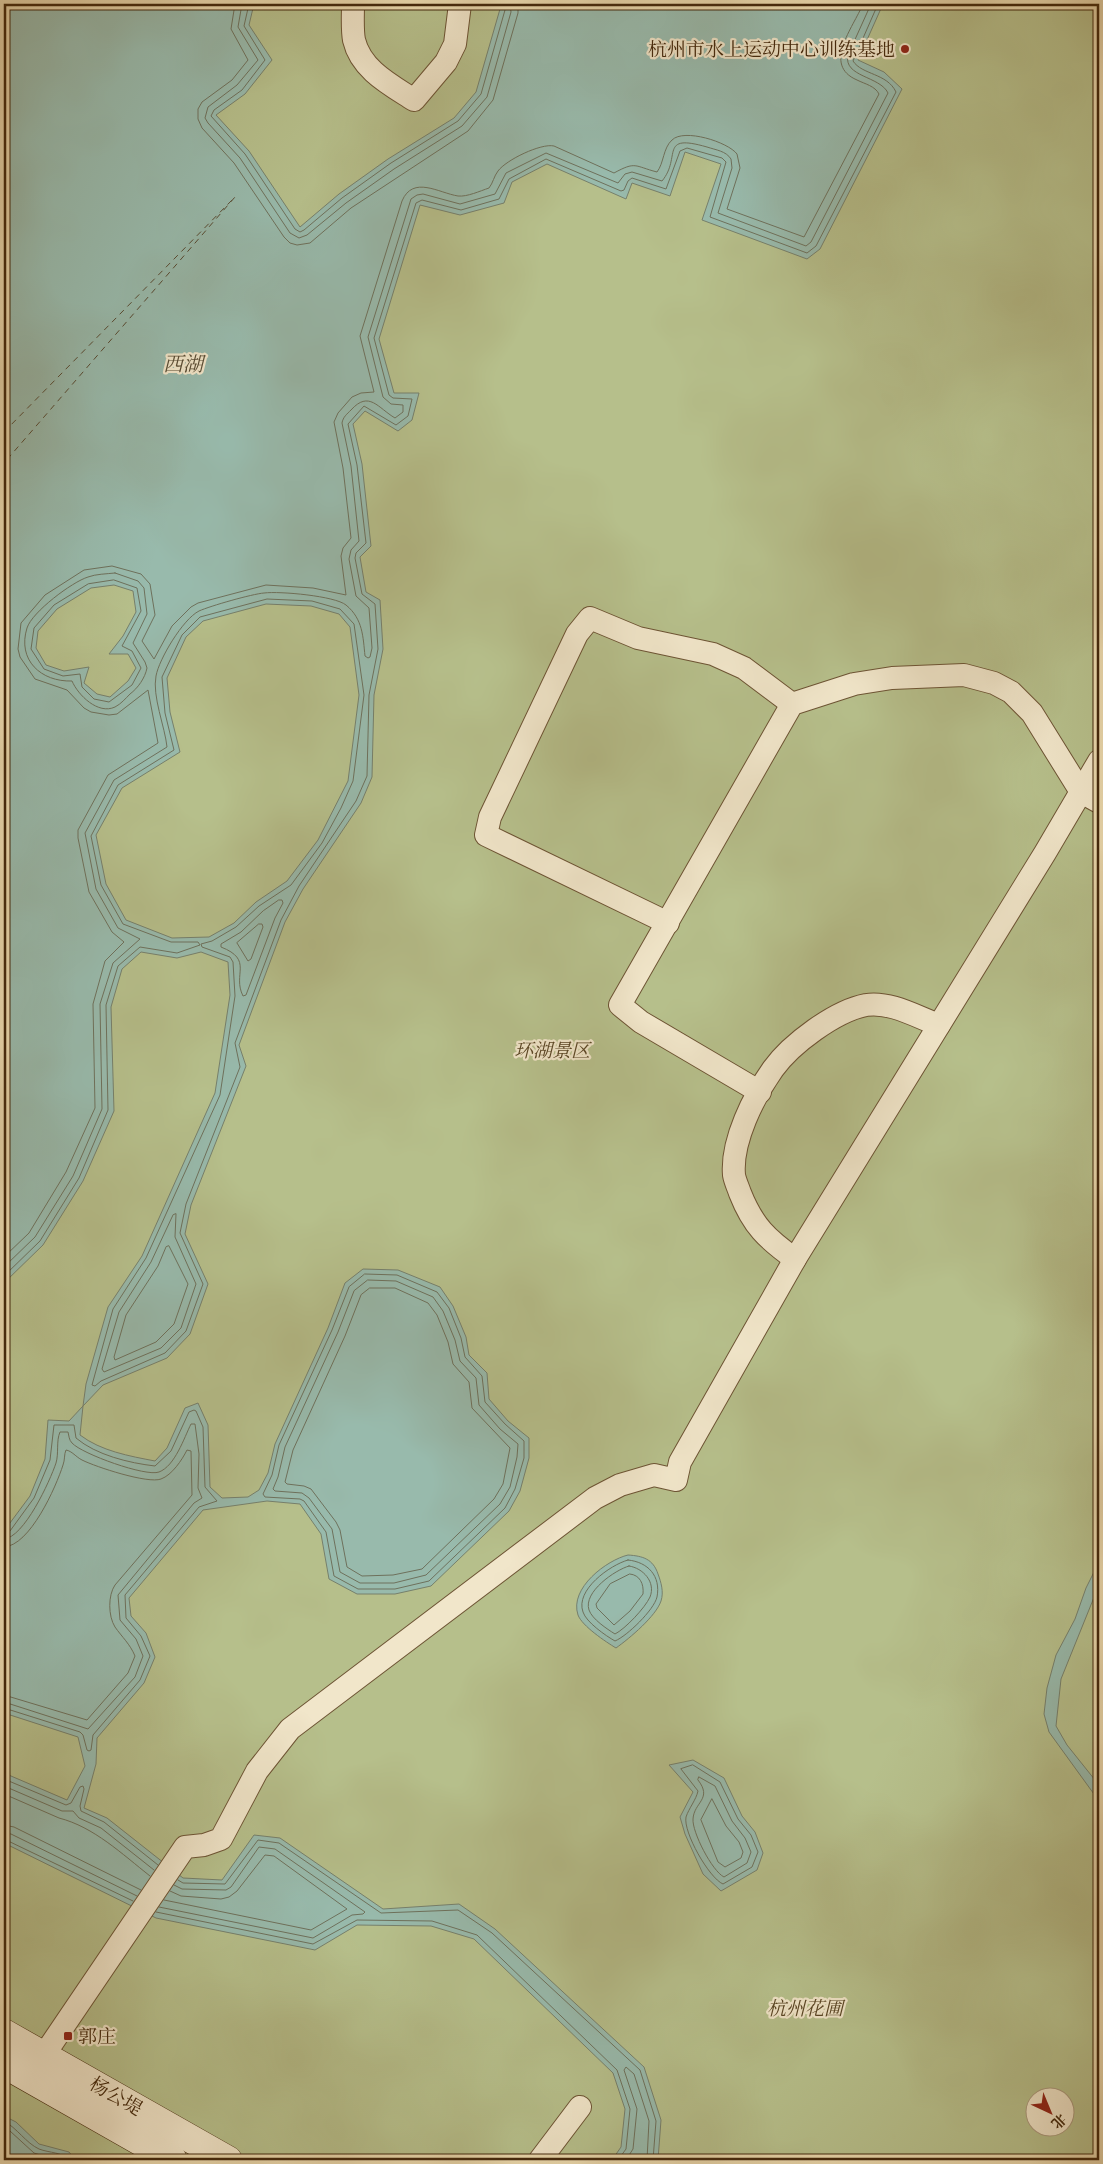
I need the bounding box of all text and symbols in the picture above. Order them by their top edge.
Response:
place label: 杭州市水上运动中心训练基地 [648,37,895,62]
marker: 杭州市水上运动中心训练基地 [899,43,911,55]
water label: 西湖 [163,351,206,377]
park label: 环湖景区 [514,1038,593,1063]
park label: 杭州花圃 [767,1996,846,2021]
place label: 郭庄 [78,2024,116,2049]
marker: 郭庄 [62,2030,74,2042]
street label: 杨公堤 [85,2071,147,2121]
north arrow [1026,2086,1076,2136]
text: 北 [1048,2110,1070,2133]

